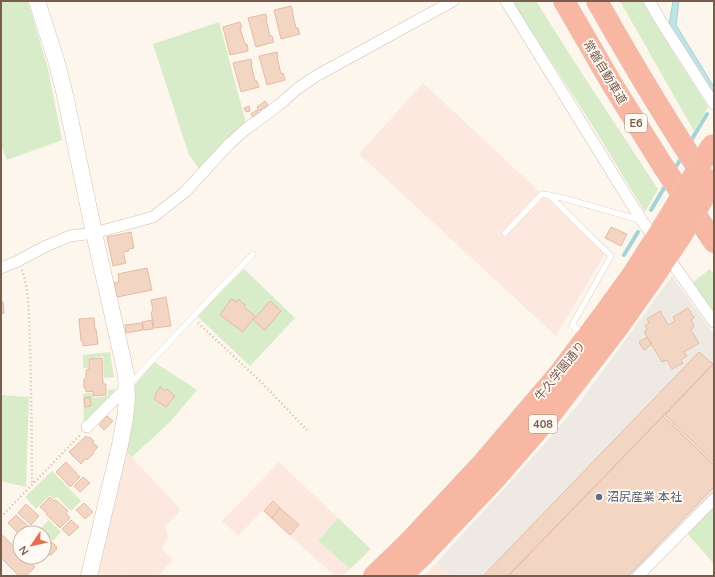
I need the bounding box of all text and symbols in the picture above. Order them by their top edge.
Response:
street label: 常磐自動車道 [580,37,630,107]
road number: E6 [625,114,647,132]
street label: 牛久学園通り [531,338,589,404]
road number: 408 [529,415,557,433]
place label: 沼尻産業 本社 [607,489,682,505]
marker: 沼尻産業 本社 [594,492,604,502]
north arrow [12,525,52,565]
text: N [16,543,33,558]

